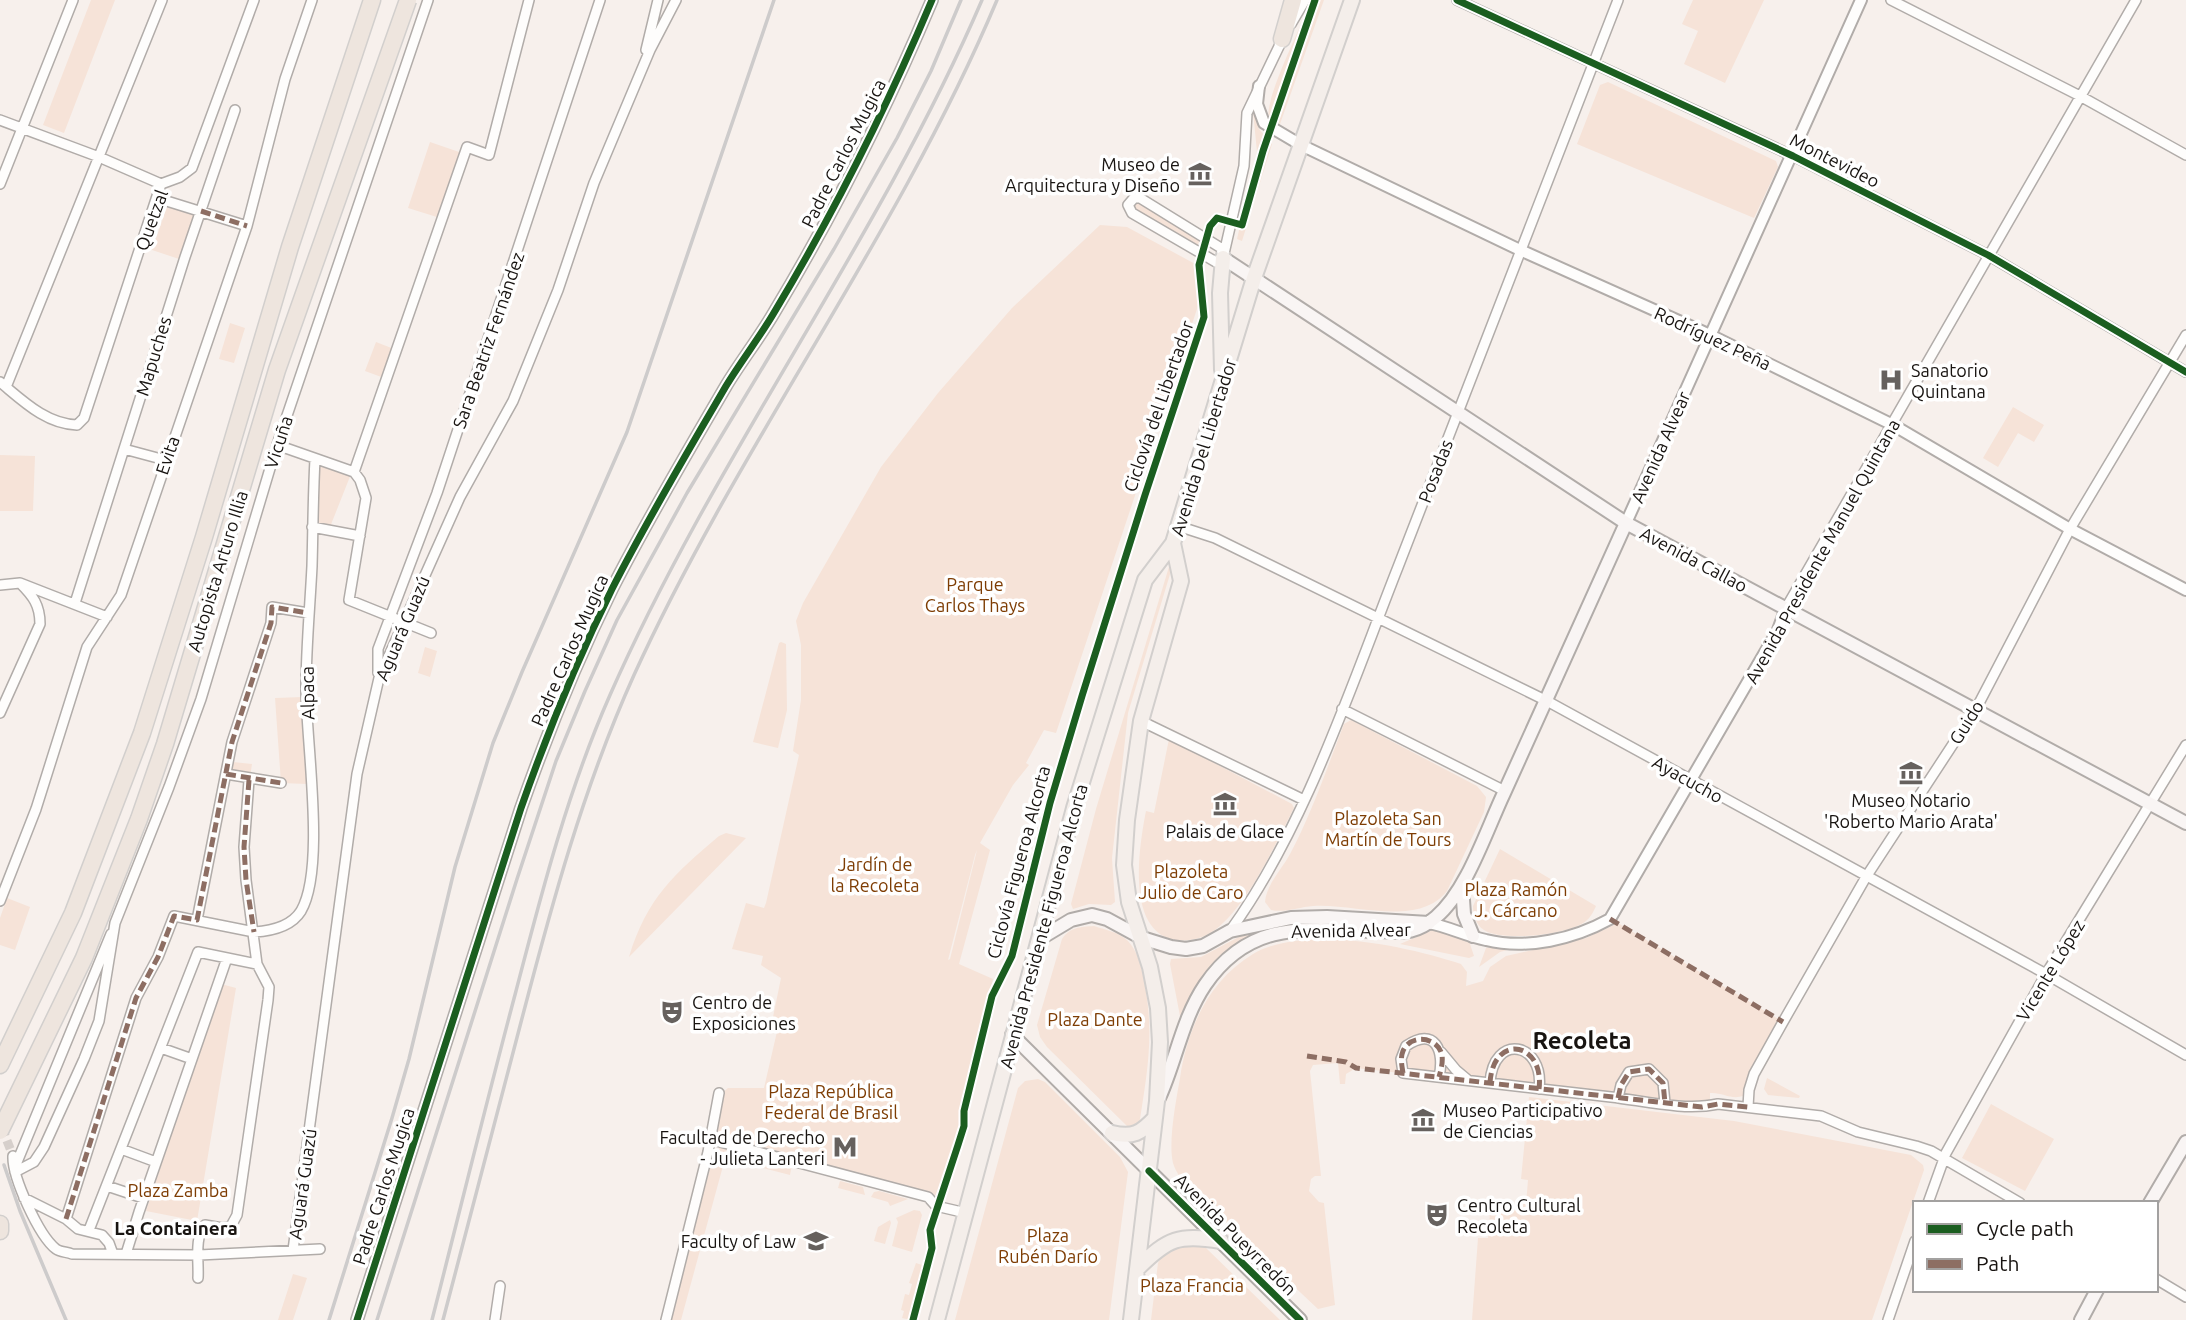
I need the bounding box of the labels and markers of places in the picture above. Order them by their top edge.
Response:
place label: Museo de Arquitectura y Diseño [1005,154,1180,195]
museum icon: Museo de Arquitectura y Diseño [1186,160,1214,188]
place label: Sanatorio Quintana [1911,360,1989,402]
hospital icon: Sanatorio Quintana [1877,366,1905,394]
museum icon: Museo Notario 'Roberto Mario Arata' [1897,759,1925,787]
museum icon: Palais de Glace [1211,790,1239,818]
place label: Museo Notario 'Roberto Mario Arata' [1824,790,1998,831]
place label: Palais de Glace [1166,821,1284,841]
place label: Centro de Exposiciones [692,992,796,1033]
theatre icon: Centro de Exposiciones [658,998,686,1026]
place label: Museo Participativo de Ciencias [1443,1100,1603,1141]
museum icon: Museo Participativo de Ciencias [1409,1106,1437,1134]
place label: Facultad de Derecho - Julieta Lanteri [660,1127,825,1168]
metro station icon: Facultad de Derecho - Julieta Lanteri [831,1133,859,1161]
place label: Centro Cultural Recoleta [1457,1195,1581,1236]
theatre icon: Centro Cultural Recoleta [1423,1201,1451,1229]
school or university icon: Faculty of Law [802,1227,830,1255]
place label: Faculty of Law [681,1231,796,1251]

